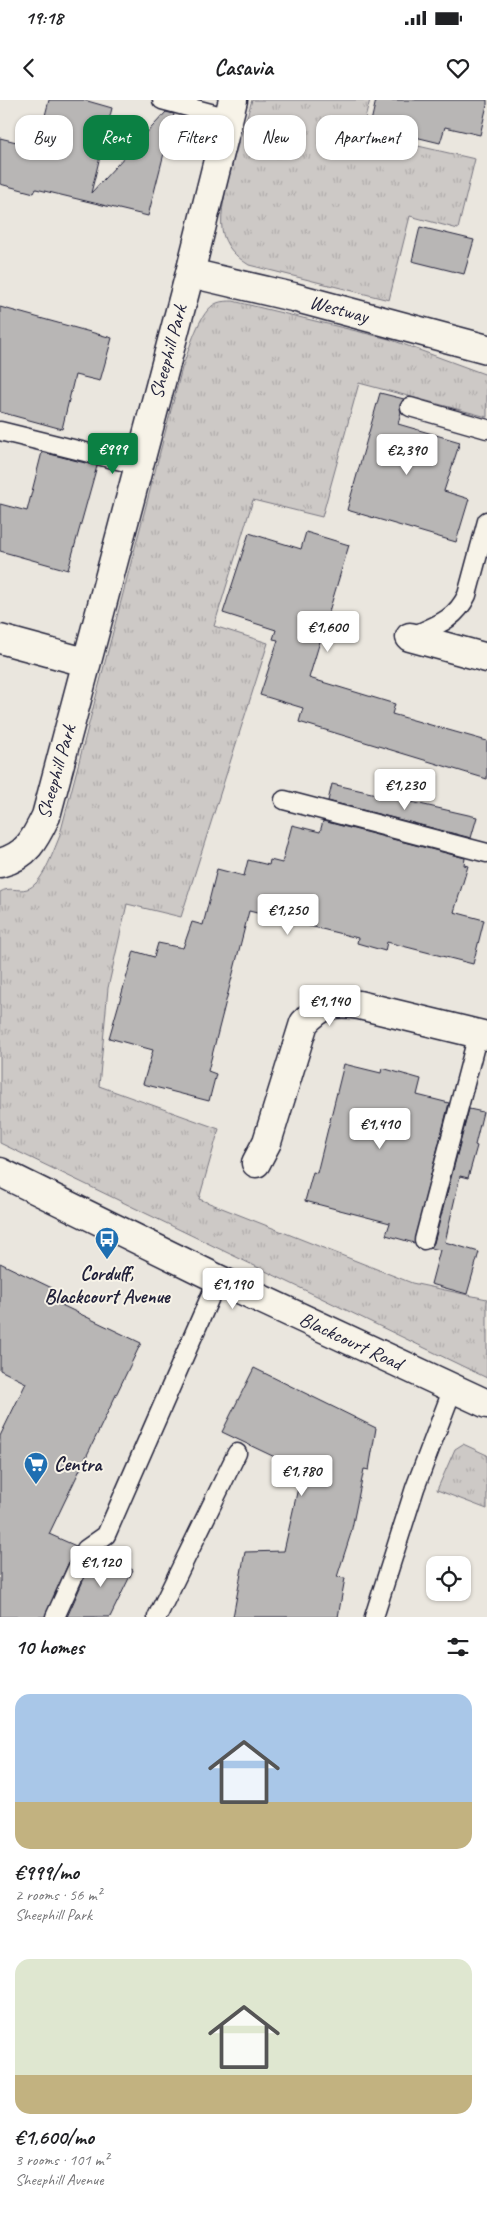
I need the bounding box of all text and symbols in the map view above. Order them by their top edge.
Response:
text: 19:18 [25,6,63,30]
icon: back [15,54,43,82]
text: Casavia [214,54,273,82]
icon: heart [444,54,472,82]
chip: Buy [15,115,73,160]
chip: Rent [83,115,149,160]
chip: Filters [159,115,234,160]
chip: New [244,115,306,160]
chip: Apartment [316,115,418,160]
street label: Westway [307,289,373,329]
street label: Sheephill Park [143,301,193,402]
pin: €999 [83,432,143,475]
pin: €2,390 [366,434,448,476]
text: €999 [99,439,127,459]
text: €2,390 [388,440,426,460]
pin: €1,600 [287,610,369,653]
text: €1,600 [308,617,348,637]
street label: Sheephill Park [31,721,82,822]
pin: €1,230 [364,768,446,811]
text: €1,230 [385,775,425,795]
pin: €1,250 [247,894,329,936]
text: €1,250 [269,900,307,920]
pin: €1,140 [289,984,371,1027]
text: €1,140 [310,991,350,1011]
pin: €1,410 [339,1108,421,1150]
text: €1,410 [360,1114,400,1134]
bus stop icon: Corduff, Blackcourt Avenue [94,1226,120,1260]
place label: Corduff, Blackcourt Avenue [44,1261,171,1309]
pin: €1,190 [192,1268,274,1310]
text: €1,190 [214,1274,252,1294]
street label: Blackcourt Road [296,1306,409,1377]
supermarket icon: Centra [23,1451,49,1485]
place label: Centra [54,1452,103,1477]
pin: €1,780 [261,1454,343,1497]
text: €1,780 [282,1461,322,1481]
pin: €1,120 [60,1546,142,1588]
text: €1,120 [81,1552,121,1572]
map controls [426,1556,471,1601]
button: locate [426,1556,471,1601]
icon: filters [444,1633,472,1661]
text: 10 homes [15,1634,84,1660]
icon: home [199,1727,289,1817]
text: €999/mo [15,1859,79,1885]
text: 2 rooms · 56 m² [15,1885,101,1905]
text: Sheephill Park [15,1905,92,1925]
icon: home [199,1992,289,2082]
text: €1,600/mo [15,2124,94,2150]
text: 3 rooms · 101 m² [15,2150,109,2170]
text: Sheephill Avenue [15,2170,103,2190]

